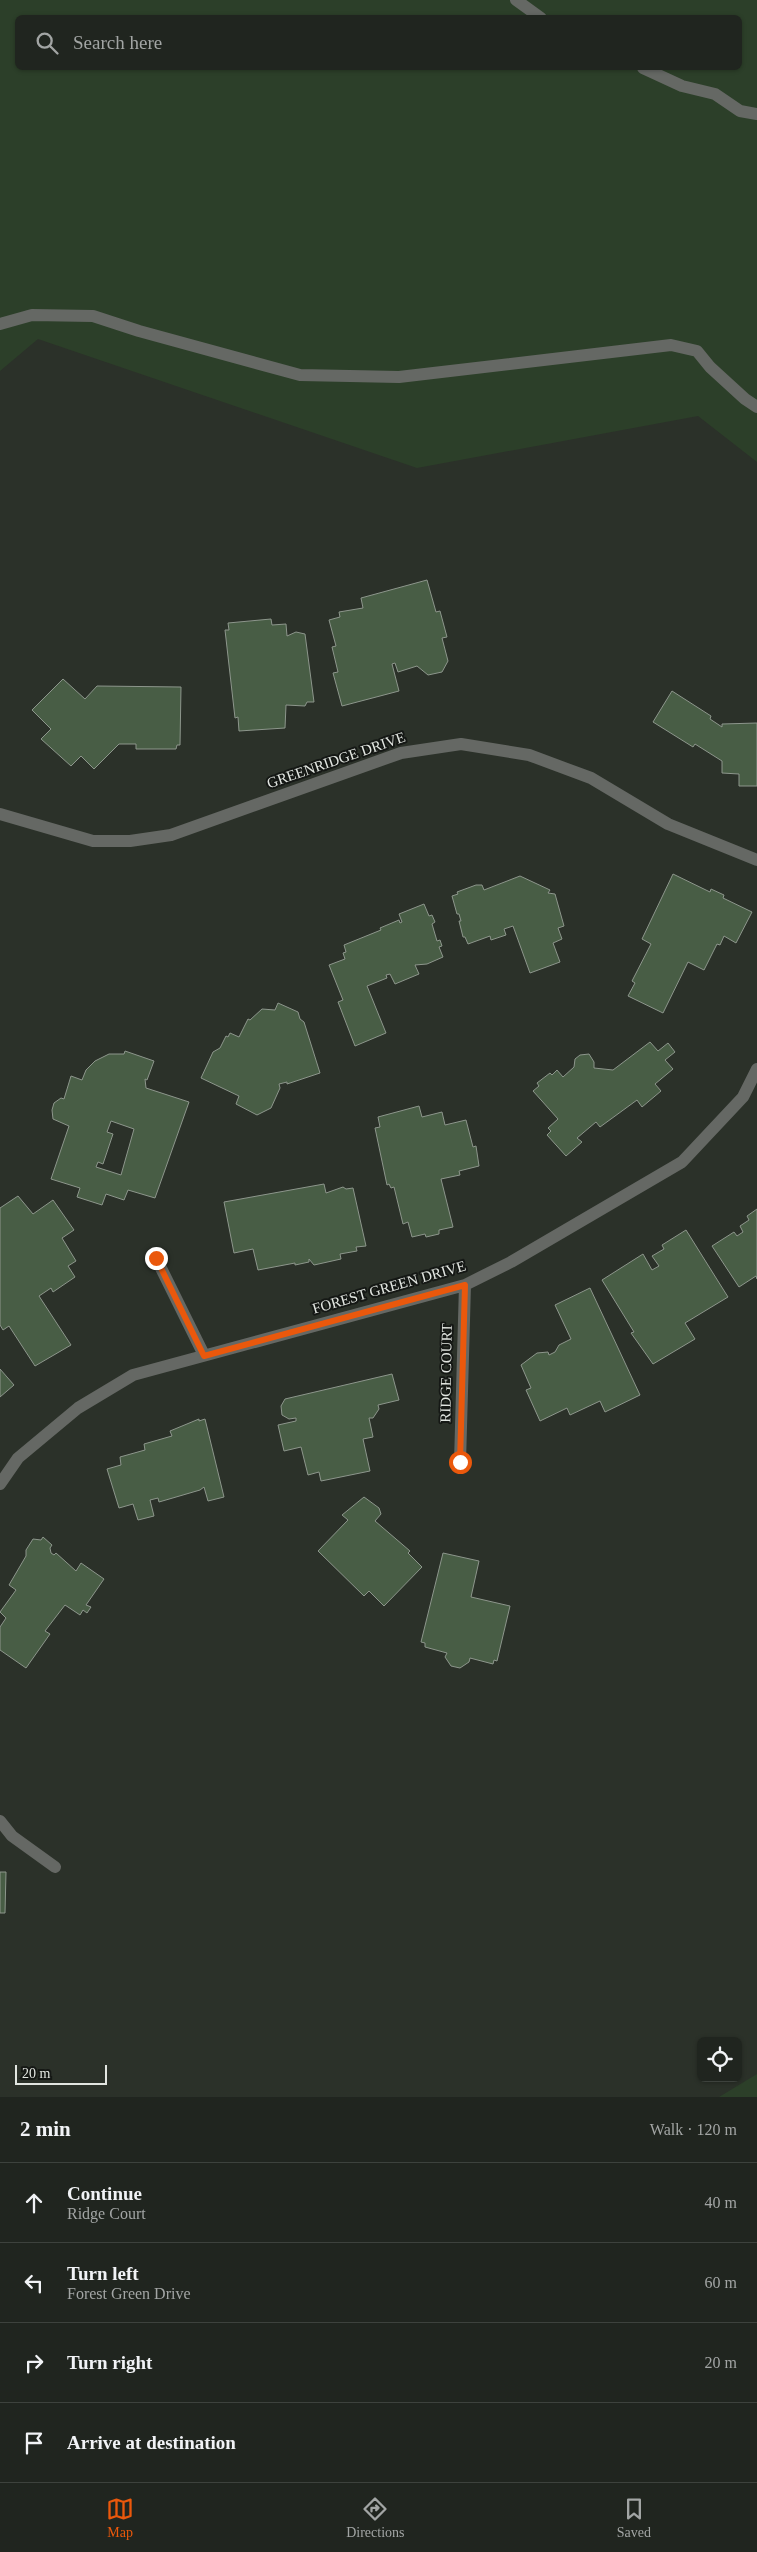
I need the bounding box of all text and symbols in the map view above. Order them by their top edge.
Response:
search box [15,15,742,70]
icon: search [33,29,61,57]
text: Search here [73,32,162,53]
street label: GREENRIDGE DRIVE [265,729,407,791]
route end [145,1247,168,1270]
street label: FOREST GREEN DRIVE [310,1257,468,1317]
street label: RIDGE COURT [437,1323,455,1423]
route start [449,1451,472,1474]
map controls [697,2037,742,2082]
button: locate [697,2037,742,2082]
scale bar [15,2062,108,2085]
text: 20 m [22,2066,50,2081]
text: 2 min [20,2117,71,2141]
text: Walk · 120 m [650,2121,737,2138]
text: Continue [67,2183,142,2204]
icon: ahead [20,2189,48,2217]
text: 40 m [705,2194,737,2211]
text: Ridge Court [67,2205,146,2222]
text: Turn left [67,2263,139,2284]
icon: left [20,2269,48,2297]
text: 60 m [705,2274,737,2291]
text: Forest Green Drive [67,2285,191,2302]
icon: right [20,2349,48,2377]
text: Turn right [67,2352,152,2373]
text: 20 m [705,2354,737,2371]
icon: arrive [20,2429,48,2457]
text: Arrive at destination [67,2432,236,2453]
tab: Map [106,2495,134,2541]
tab: Directions [346,2495,405,2541]
tab: Saved [617,2495,651,2541]

